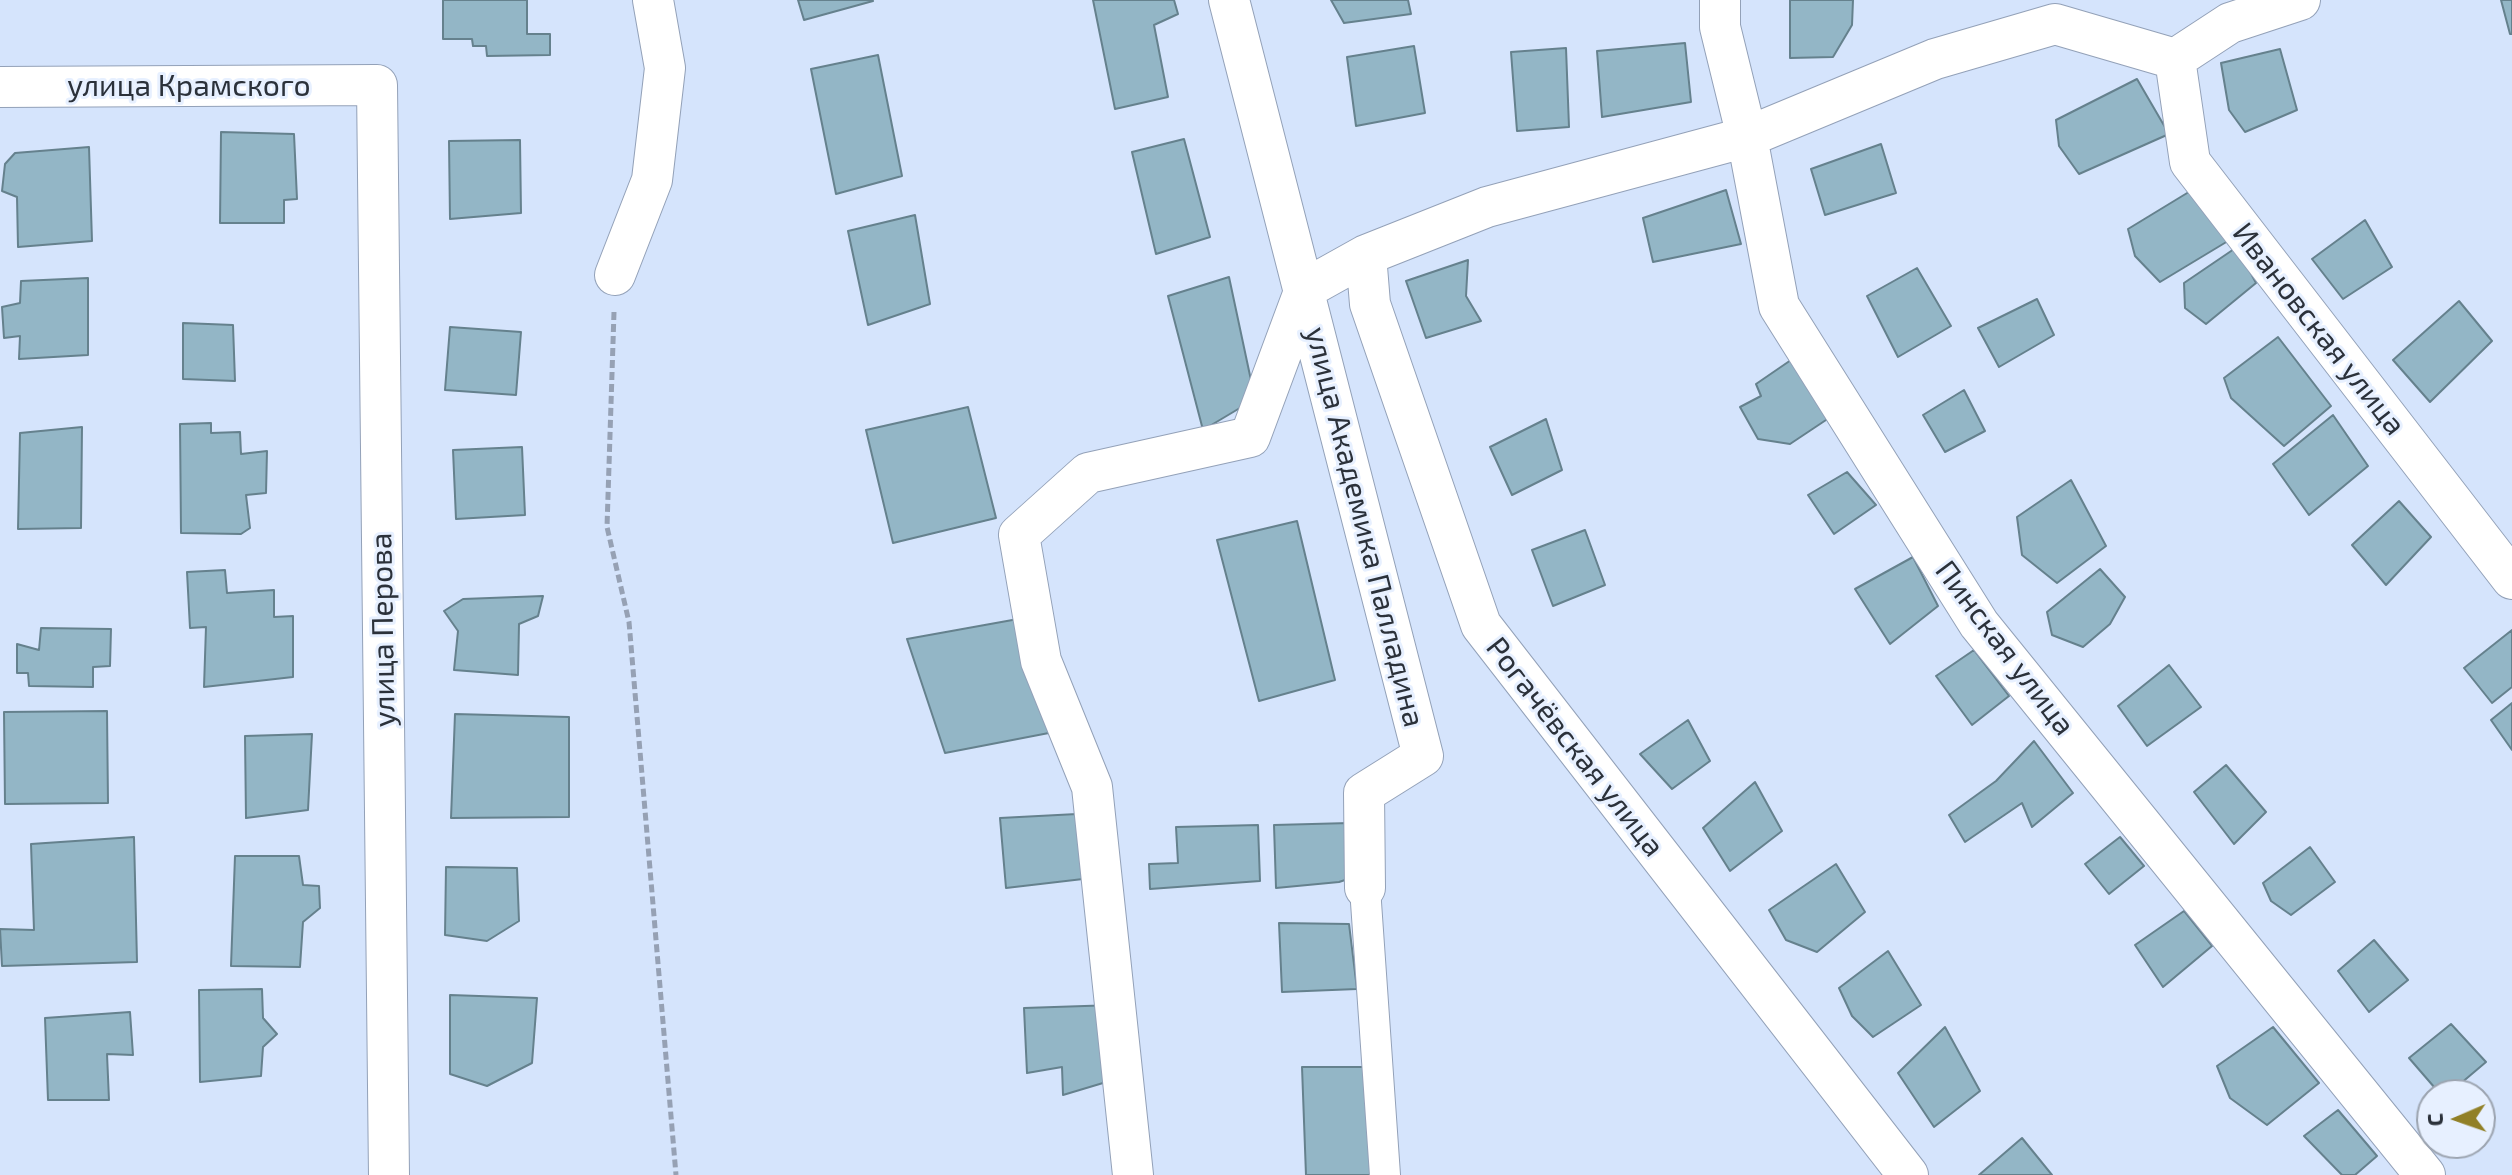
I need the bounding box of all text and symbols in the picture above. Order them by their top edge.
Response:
street label: улица Крамского [67,68,311,104]
street label: Ивановская улица [2225,216,2413,442]
street label: улица Академика Палладина [1298,323,1432,731]
street label: улица Перова [363,532,403,728]
street label: Пинская улица [1928,554,2082,742]
street label: Рогачёвская улица [1478,630,1672,864]
north arrow [2416,1079,2496,1159]
text: С [2421,1113,2447,1127]

